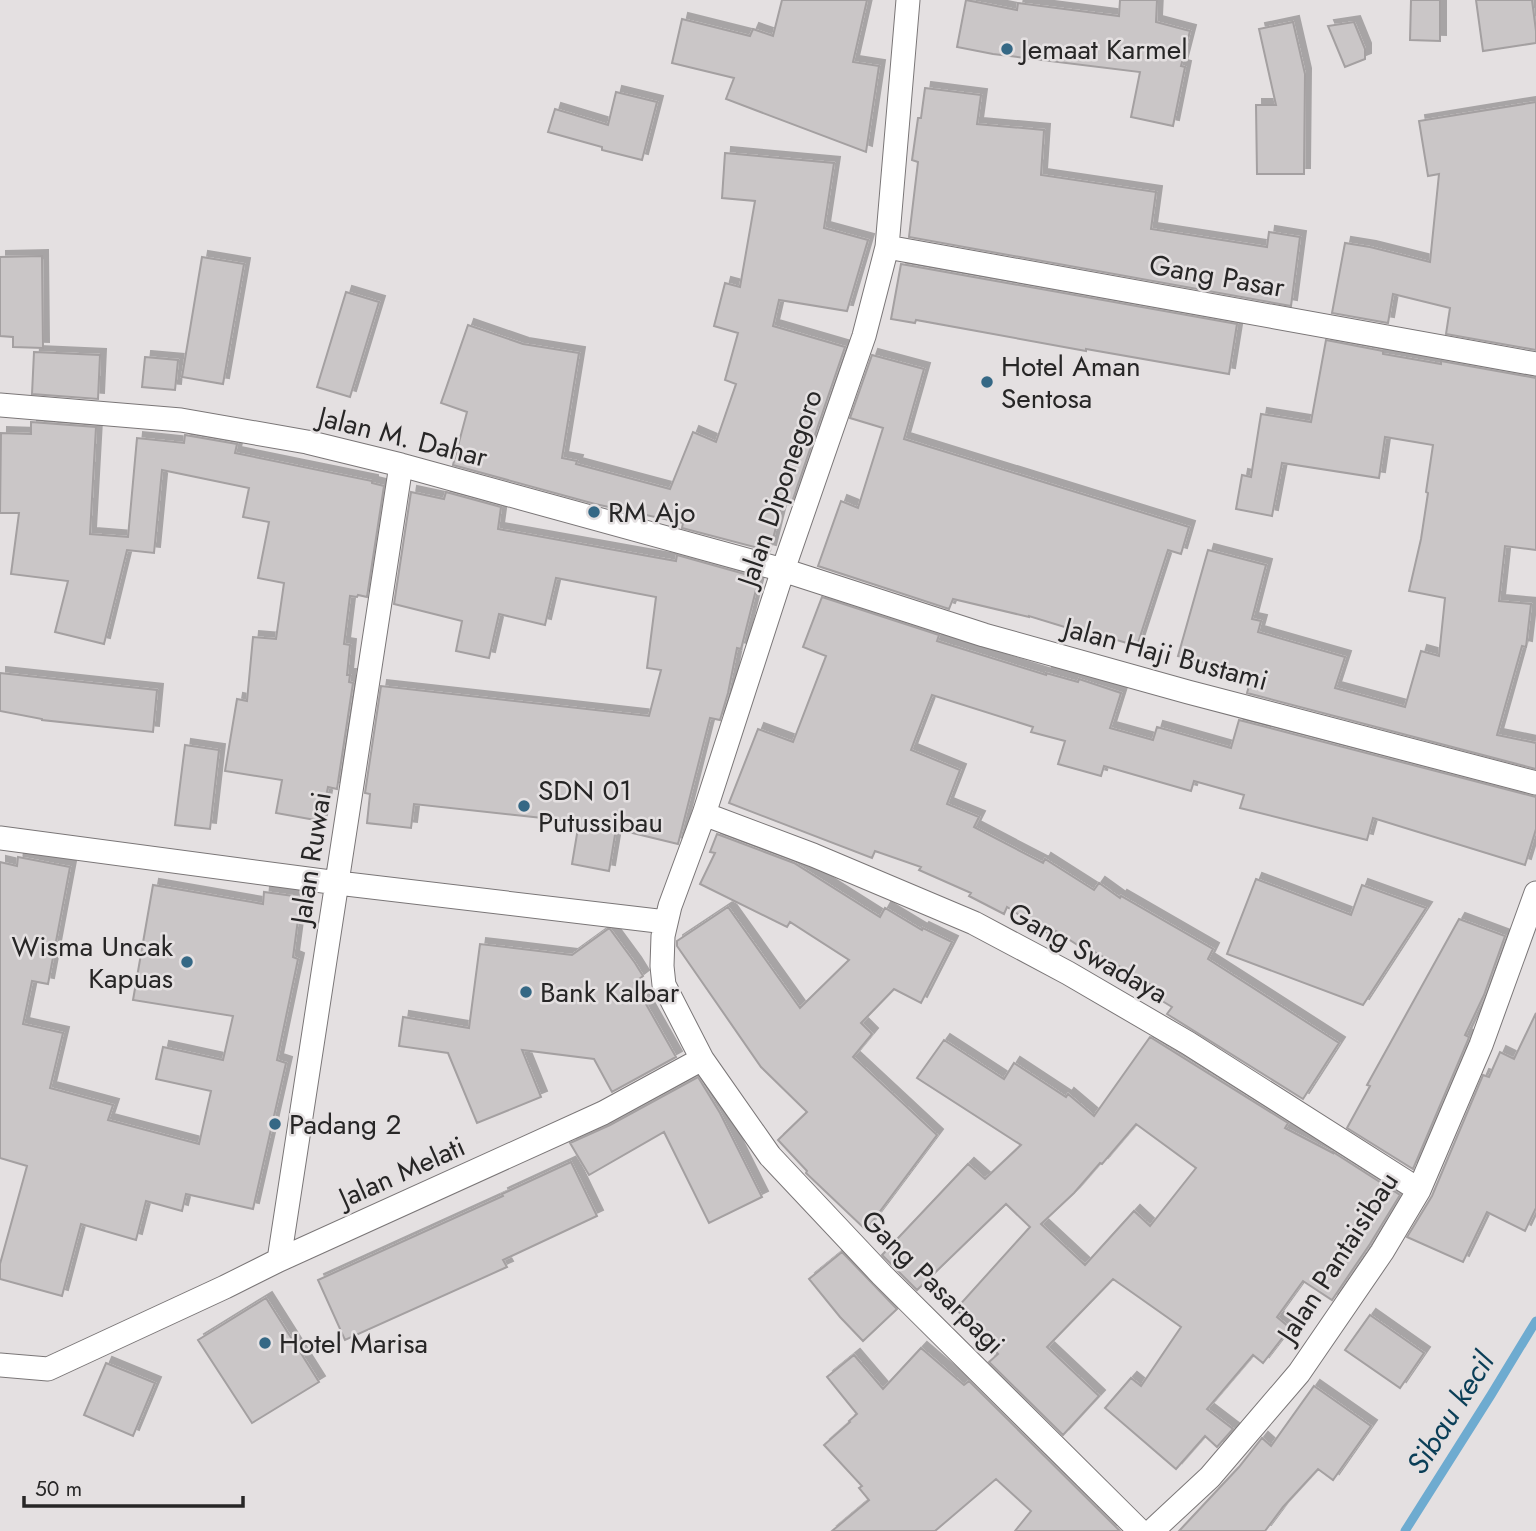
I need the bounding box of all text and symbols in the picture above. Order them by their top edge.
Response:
place label: Jemaat Karmel [1017,29,1188,70]
marker: Jemaat Karmel [999,41,1015,57]
street label: Gang Pasar [1146,244,1288,308]
place label: Hotel Aman Sentosa [1001,346,1141,419]
marker: Hotel Aman Sentosa [979,374,995,390]
street label: Jalan Diponegoro [726,384,833,596]
street label: Jalan M. Dahar [310,395,492,478]
place label: RM Ajo [608,492,696,533]
marker: RM Ajo [586,504,602,520]
street label: Jalan Haji Bustami [1055,606,1273,701]
place label: SDN 01 Putussibau [538,770,663,843]
street label: Jalan Ruwai [280,789,342,931]
marker: SDN 01 Putussibau [516,798,532,814]
street label: Gang Swadaya [1001,892,1175,1014]
place label: Wisma Uncak Kapuas [12,926,174,999]
marker: Wisma Uncak Kapuas [179,954,195,970]
place label: Bank Kalbar [540,972,680,1013]
marker: Bank Kalbar [518,984,534,1000]
place label: Padang 2 [289,1104,401,1145]
marker: Padang 2 [267,1116,283,1132]
street label: Jalan Melati [329,1126,472,1220]
street label: Jalan Pantaisibau [1265,1164,1409,1354]
street label: Gang Pasarpagi [852,1201,1014,1363]
place label: Hotel Marisa [279,1323,428,1364]
marker: Hotel Marisa [257,1335,273,1351]
water label: Sibau kecil [1396,1343,1505,1482]
scale bar [24,1464,243,1508]
text: 50 m [35,1474,82,1504]

